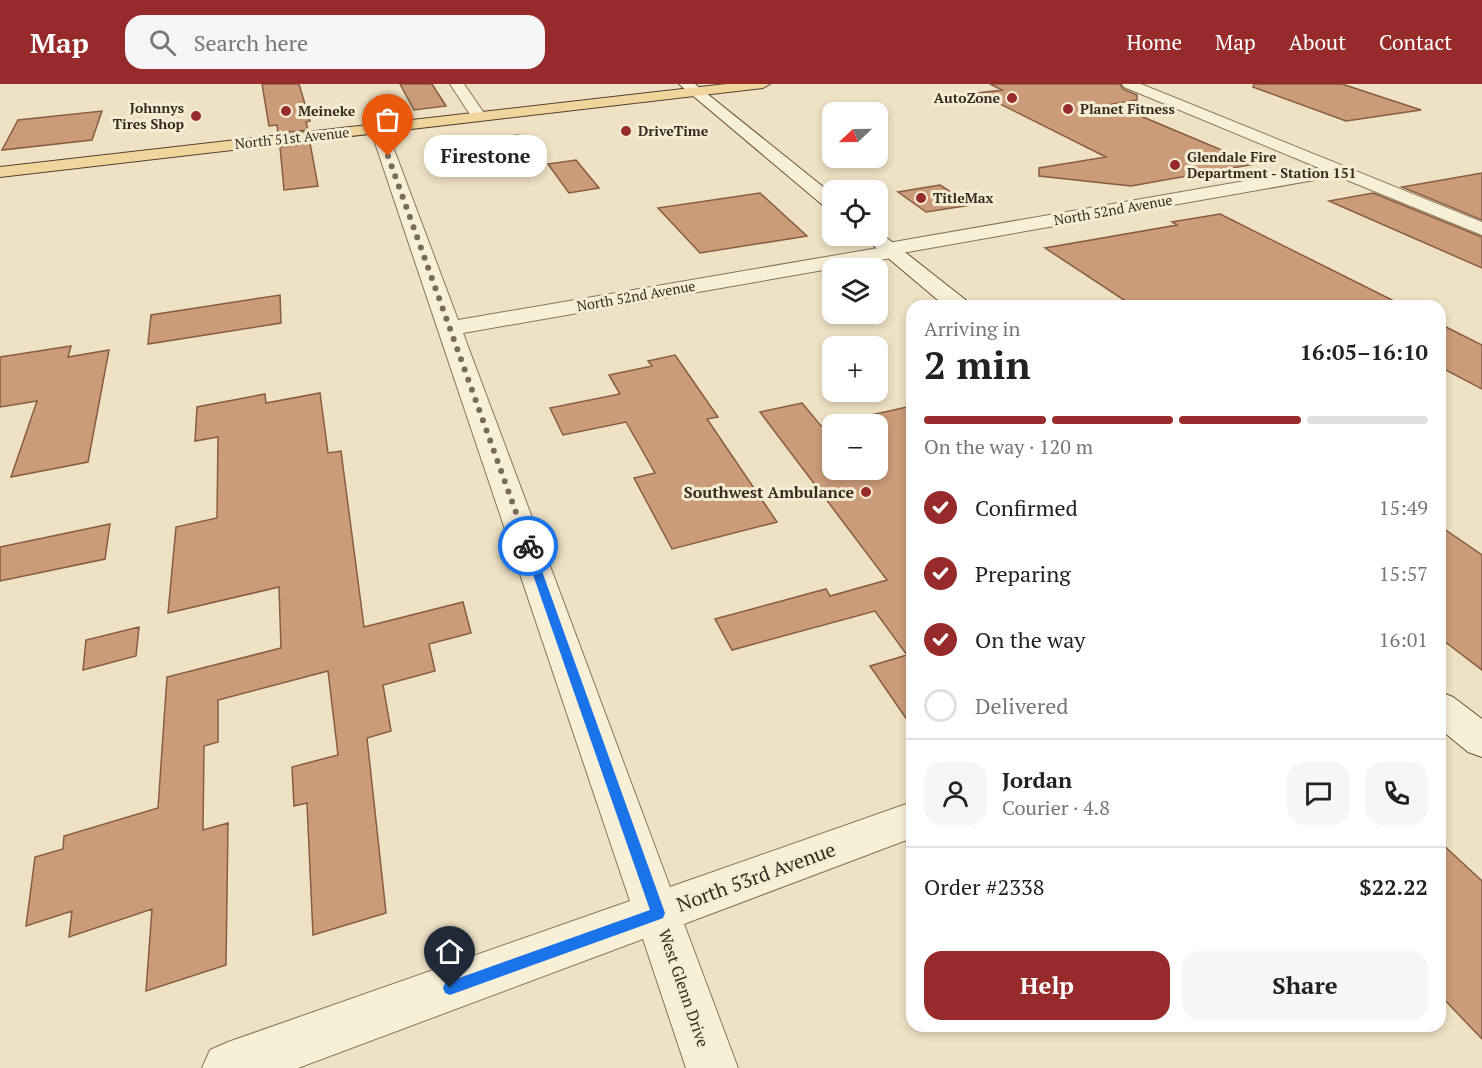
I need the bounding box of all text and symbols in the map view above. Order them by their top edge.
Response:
search box [125,15,545,69]
text: Map [30,24,89,61]
icon: search [146,26,179,59]
text: Search here [194,28,308,57]
text: Home [1126,28,1182,56]
text: Map [1215,28,1256,56]
text: About [1289,28,1346,56]
text: Contact [1379,28,1452,56]
place label: AutoZone [934,88,1000,107]
marker: AutoZone [1005,91,1019,105]
pin [362,94,413,156]
place label: Johnnys Tires Shop [113,98,184,133]
place label: Planet Fitness [1080,99,1175,118]
place label: Meineke [298,101,356,120]
north arrow [822,102,888,168]
map controls [822,102,888,480]
marker: Planet Fitness [1061,102,1075,116]
icon: bag [371,103,404,136]
marker: Meineke [279,104,293,118]
marker: Johnnys Tires Shop [189,109,203,123]
place label: DriveTime [638,121,709,140]
street label: North 51st Avenue [234,122,350,153]
marker: DriveTime [619,124,633,138]
callout: Firestone [424,135,547,177]
text: Firestone [440,142,531,169]
place label: Glendale Fire Department - Station 151 [1187,147,1356,182]
marker: Glendale Fire Department - Station 151 [1168,158,1182,172]
button: locate [822,180,888,246]
place label: TitleMax [933,188,994,207]
street label: North 52nd Avenue [1052,190,1174,229]
marker: TitleMax [914,191,928,205]
button: layers [822,258,888,324]
street label: North 52nd Avenue [575,276,697,315]
text: Arriving in [924,315,1020,342]
button: + [822,336,888,402]
text: 16:05–16:10 [1300,337,1428,366]
text: 2 min [924,338,1031,390]
button: − [822,414,888,480]
text: On the way · 120 m [924,433,1093,460]
place label: Southwest Ambulance [684,481,854,503]
marker: Southwest Ambulance [859,485,873,499]
icon: check [924,491,957,524]
text: Confirmed [975,493,1078,522]
text: 15:49 [1379,494,1428,521]
courier [498,516,558,576]
icon: bike [512,530,545,563]
icon: check [924,557,957,590]
text: Preparing [975,559,1071,588]
text: 15:57 [1379,560,1428,587]
icon: check [924,623,957,656]
text: On the way [975,625,1085,654]
text: 16:01 [1379,626,1428,653]
text: Delivered [975,691,1068,720]
button: person [924,762,987,825]
button: chat [1287,762,1350,825]
button: phone [1365,762,1428,825]
text: Jordan [1002,765,1072,794]
text: Courier · 4.8 [1002,794,1110,821]
street label: North 53rd Avenue [673,835,839,918]
text: Order #2338 [924,872,1044,901]
text: $22.22 [1359,872,1428,901]
pin [424,926,475,988]
street label: West Glenn Drive [653,926,715,1050]
icon: home [433,935,466,968]
button: Help [924,951,1170,1020]
button: Share [1182,951,1428,1020]

